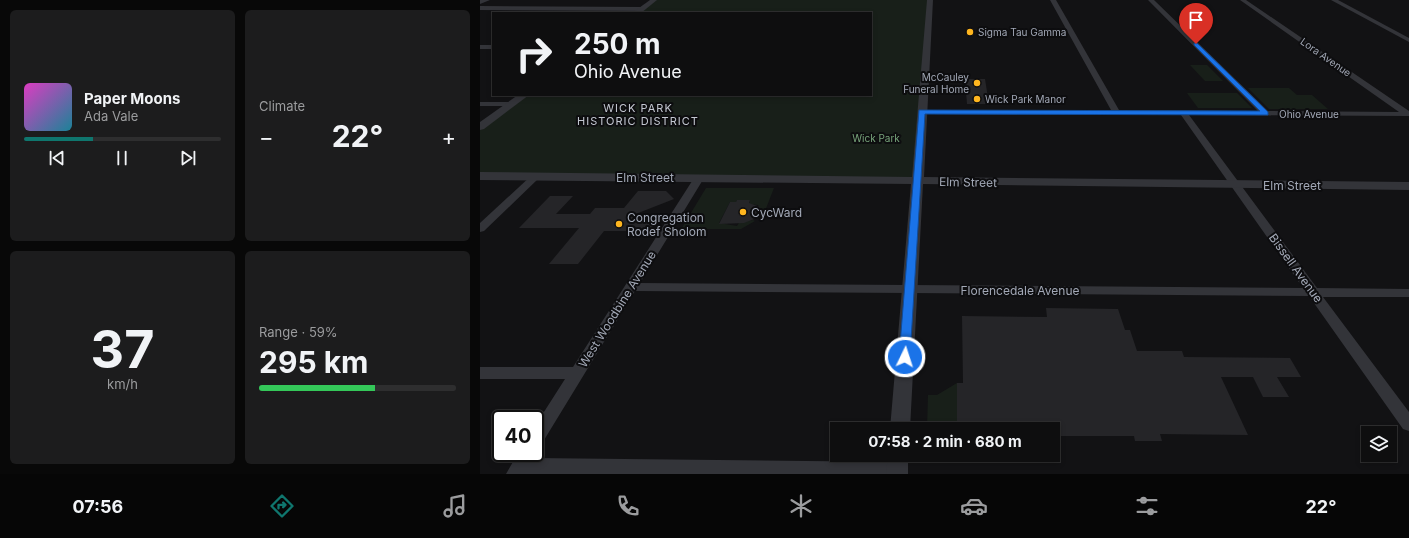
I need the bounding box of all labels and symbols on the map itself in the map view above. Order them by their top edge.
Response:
pin [1179,3,1213,44]
place label: Sigma Tau Gamma [978,26,1066,38]
marker: Sigma Tau Gamma [965,27,975,37]
street label: Lora Avenue [1298,35,1354,79]
place label: McCauley Funeral Home [903,71,969,95]
marker: McCauley Funeral Home [972,78,982,88]
place label: Wick Park Manor [985,93,1066,105]
marker: Wick Park Manor [972,94,982,104]
district label: WICK PARK HISTORIC DISTRICT [577,101,699,128]
street label: Ohio Avenue [1279,108,1339,120]
park label: Wick Park [852,132,900,144]
street label: Elm Street [616,170,674,185]
street label: Elm Street [939,174,997,190]
street label: Elm Street [1263,178,1321,193]
place label: CycWard [751,205,802,220]
marker: CycWard [738,207,748,217]
place label: Congregation Rodef Sholom [627,210,707,239]
marker: Congregation Rodef Sholom [614,219,624,229]
street label: Bissell Avenue [1266,231,1326,305]
street label: West Woodbine Avenue [575,248,659,370]
street label: Florencedale Avenue [961,283,1079,298]
position arrow [884,336,926,378]
speed limit sign: 40 [492,410,544,462]

